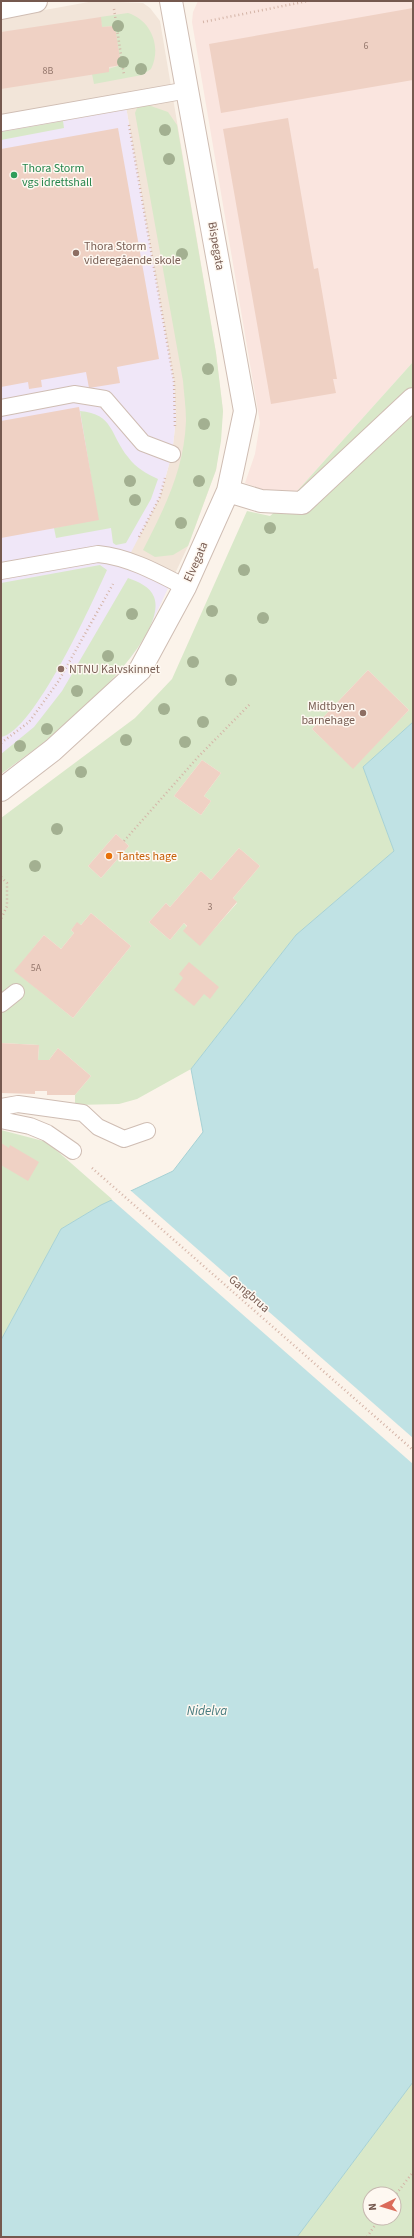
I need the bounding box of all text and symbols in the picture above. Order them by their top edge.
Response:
house number: 6 [364,39,369,53]
house number: 8B [43,64,54,78]
place label: Thora Storm vgs idrettshall [22,160,92,191]
marker: Thora Storm vgs idrettshall [9,170,19,180]
street label: Bispegata [203,220,229,272]
place label: Thora Storm videregående skole [84,238,181,269]
marker: Thora Storm videregående skole [71,248,81,258]
street label: Elvegata [180,539,212,585]
place label: NTNU Kalvskinnet [69,661,160,678]
marker: NTNU Kalvskinnet [56,664,66,674]
place label: Midtbyen barnehage [301,698,355,729]
marker: Midtbyen barnehage [358,708,368,718]
place label: Tantes hage [117,848,177,865]
marker: Tantes hage [104,851,114,861]
house number: 3 [208,900,213,914]
house number: 5A [31,961,42,975]
street label: Gangbrua [225,1271,273,1317]
water label: Nidelva [187,1702,227,1720]
north arrow [362,2186,402,2226]
text: N [365,2203,380,2211]

